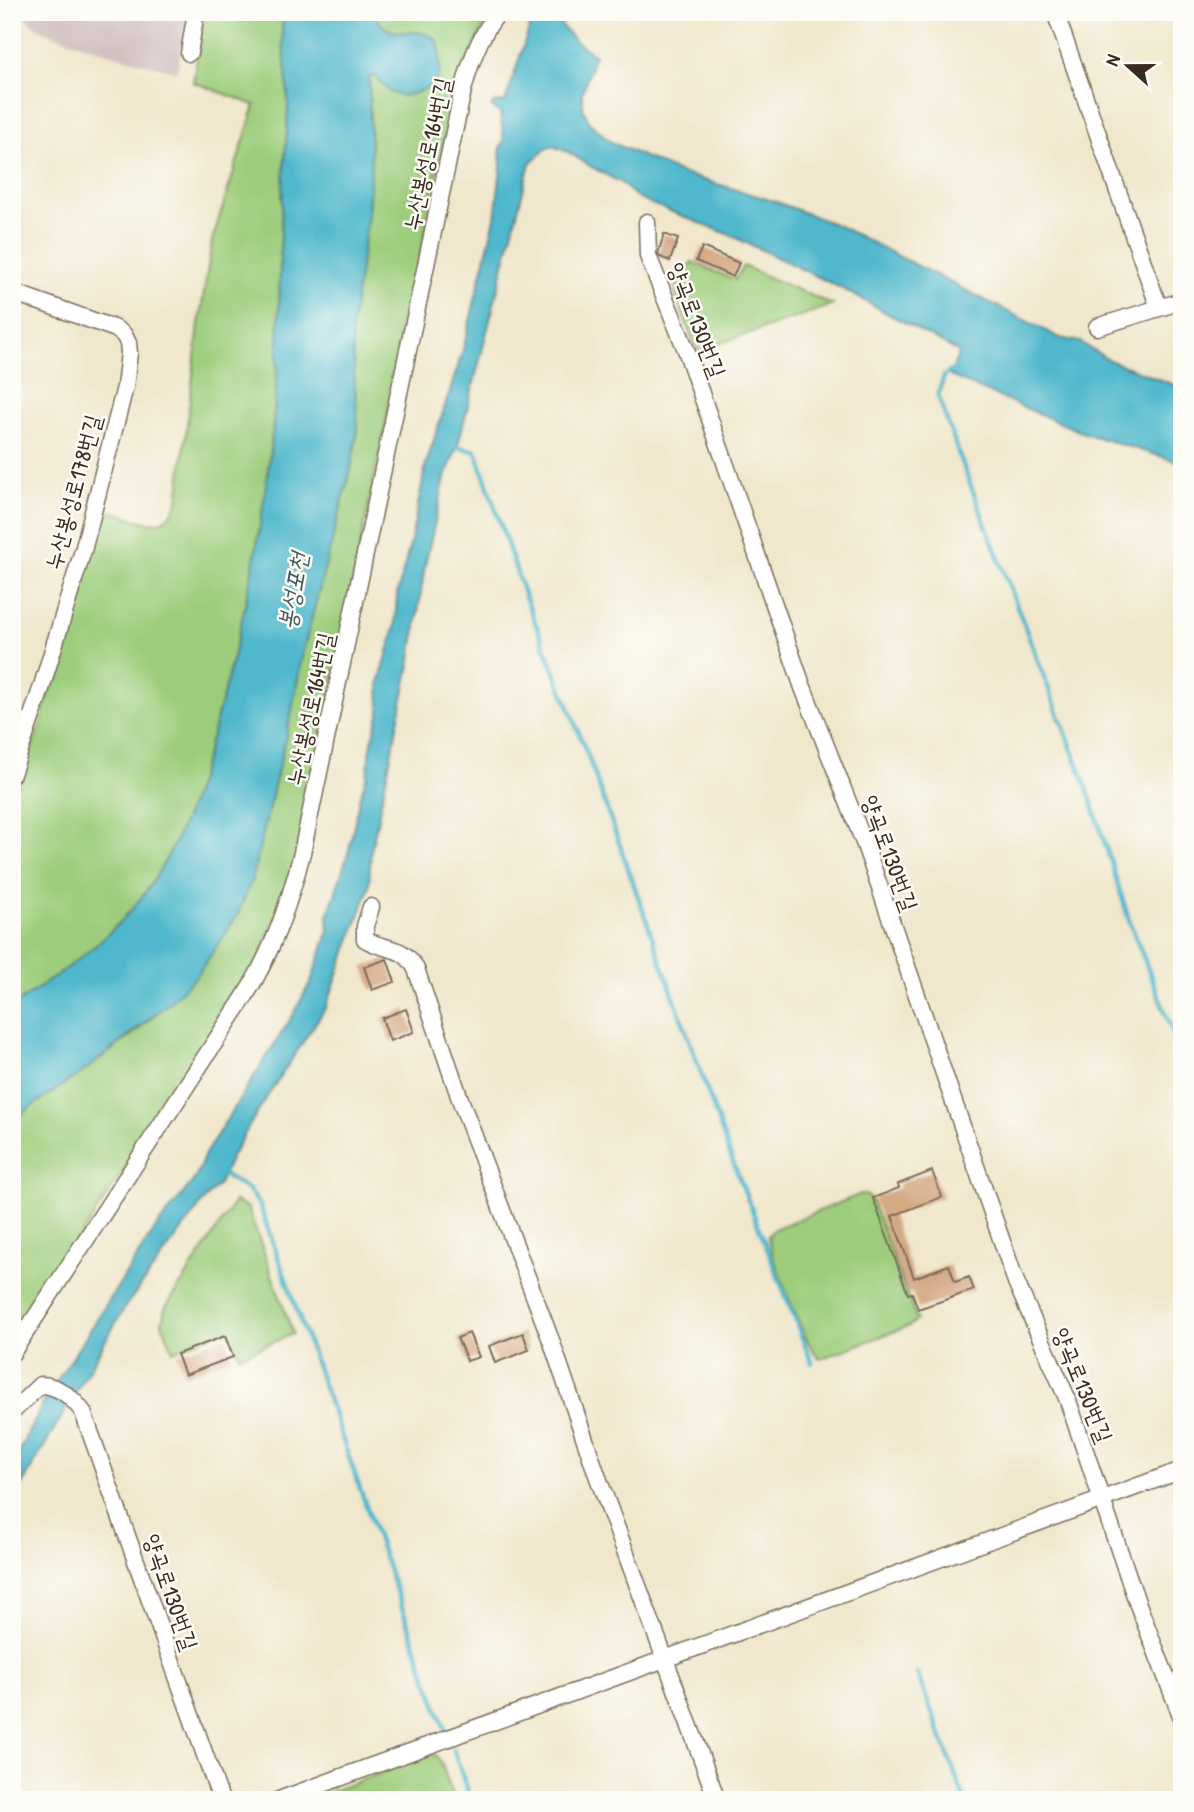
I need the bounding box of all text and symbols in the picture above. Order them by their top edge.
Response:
north arrow [1092,32,1162,102]
text: N [1098,51,1126,69]
street label: 누산봉성로164번길 [395,75,458,233]
street label: 양곡로130번길 [661,258,734,382]
street label: 누산봉성로178번길 [37,411,108,573]
water label: 봉성포천 [270,547,315,632]
street label: 누산봉성로164번길 [278,630,341,788]
street label: 양곡로130번길 [855,790,926,915]
street label: 양곡로130번길 [1046,1323,1121,1447]
street label: 양곡로130번길 [137,1529,206,1654]

